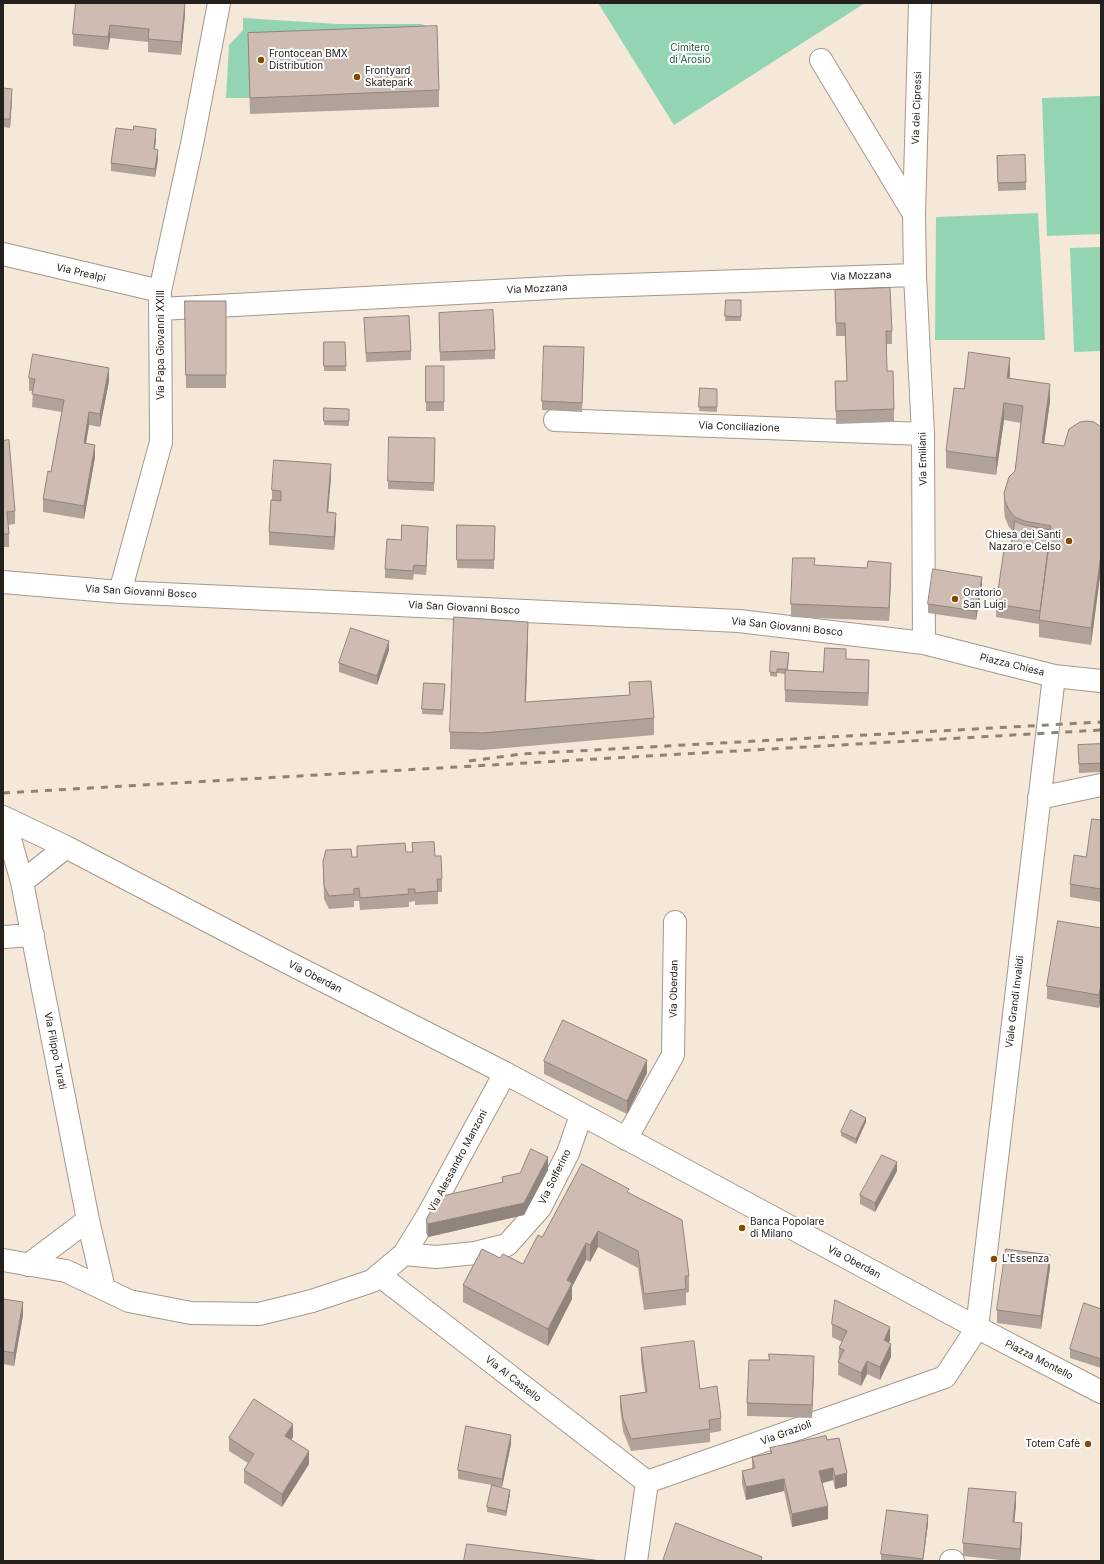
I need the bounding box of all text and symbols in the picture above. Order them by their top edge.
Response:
park label: Cimitero di Arosio [669,42,711,66]
place label: Frontocean BMX Distribution [269,48,348,72]
marker: Frontocean BMX Distribution [256,55,266,65]
place label: Frontyard Skatepark [365,65,413,88]
street label: Via dei Cipressi [910,71,924,145]
marker: Frontyard Skatepark [352,72,362,82]
street label: Via Prealpi [55,262,107,284]
street label: Via Mozzana [830,269,892,283]
street label: Via Mozzana [506,281,568,297]
street label: Via Papa Giovanni XXIII [155,290,167,400]
street label: Via Conciliazione [698,420,780,434]
street label: Via Emiliani [917,432,929,486]
place label: Chiesa dei Santi Nazaro e Celso [985,529,1061,552]
marker: Chiesa dei Santi Nazaro e Celso [1064,536,1074,546]
street label: Via San Giovanni Bosco [85,583,197,601]
place label: Oratorio San Luigi [963,587,1006,610]
marker: Oratorio San Luigi [950,594,960,604]
street label: Via San Giovanni Bosco [408,599,520,617]
street label: Via San Giovanni Bosco [731,615,843,639]
street label: Piazza Chiesa [978,651,1046,679]
street label: Viale Grandi Invalidi [1003,955,1027,1049]
street label: Via Oberdan [286,958,344,996]
street label: Via Oberdan [667,960,681,1018]
street label: Via Filippo Turati [42,1011,68,1091]
street label: Via Alessandro Manzoni [426,1108,490,1214]
street label: Via Solferino [536,1147,574,1207]
place label: Banca Popolare di Milano [750,1216,824,1240]
marker: Banca Popolare di Milano [737,1223,747,1233]
street label: Via Oberdan [825,1243,883,1281]
place label: L'Essenza [1002,1253,1049,1265]
marker: L'Essenza [989,1254,999,1264]
street label: Piazza Montello [1003,1338,1075,1382]
street label: Via Al Castello [483,1353,543,1405]
street label: Via Grazioli [759,1418,813,1448]
place label: Totem Cafè [1026,1438,1080,1450]
marker: Totem Cafè [1083,1439,1093,1449]

